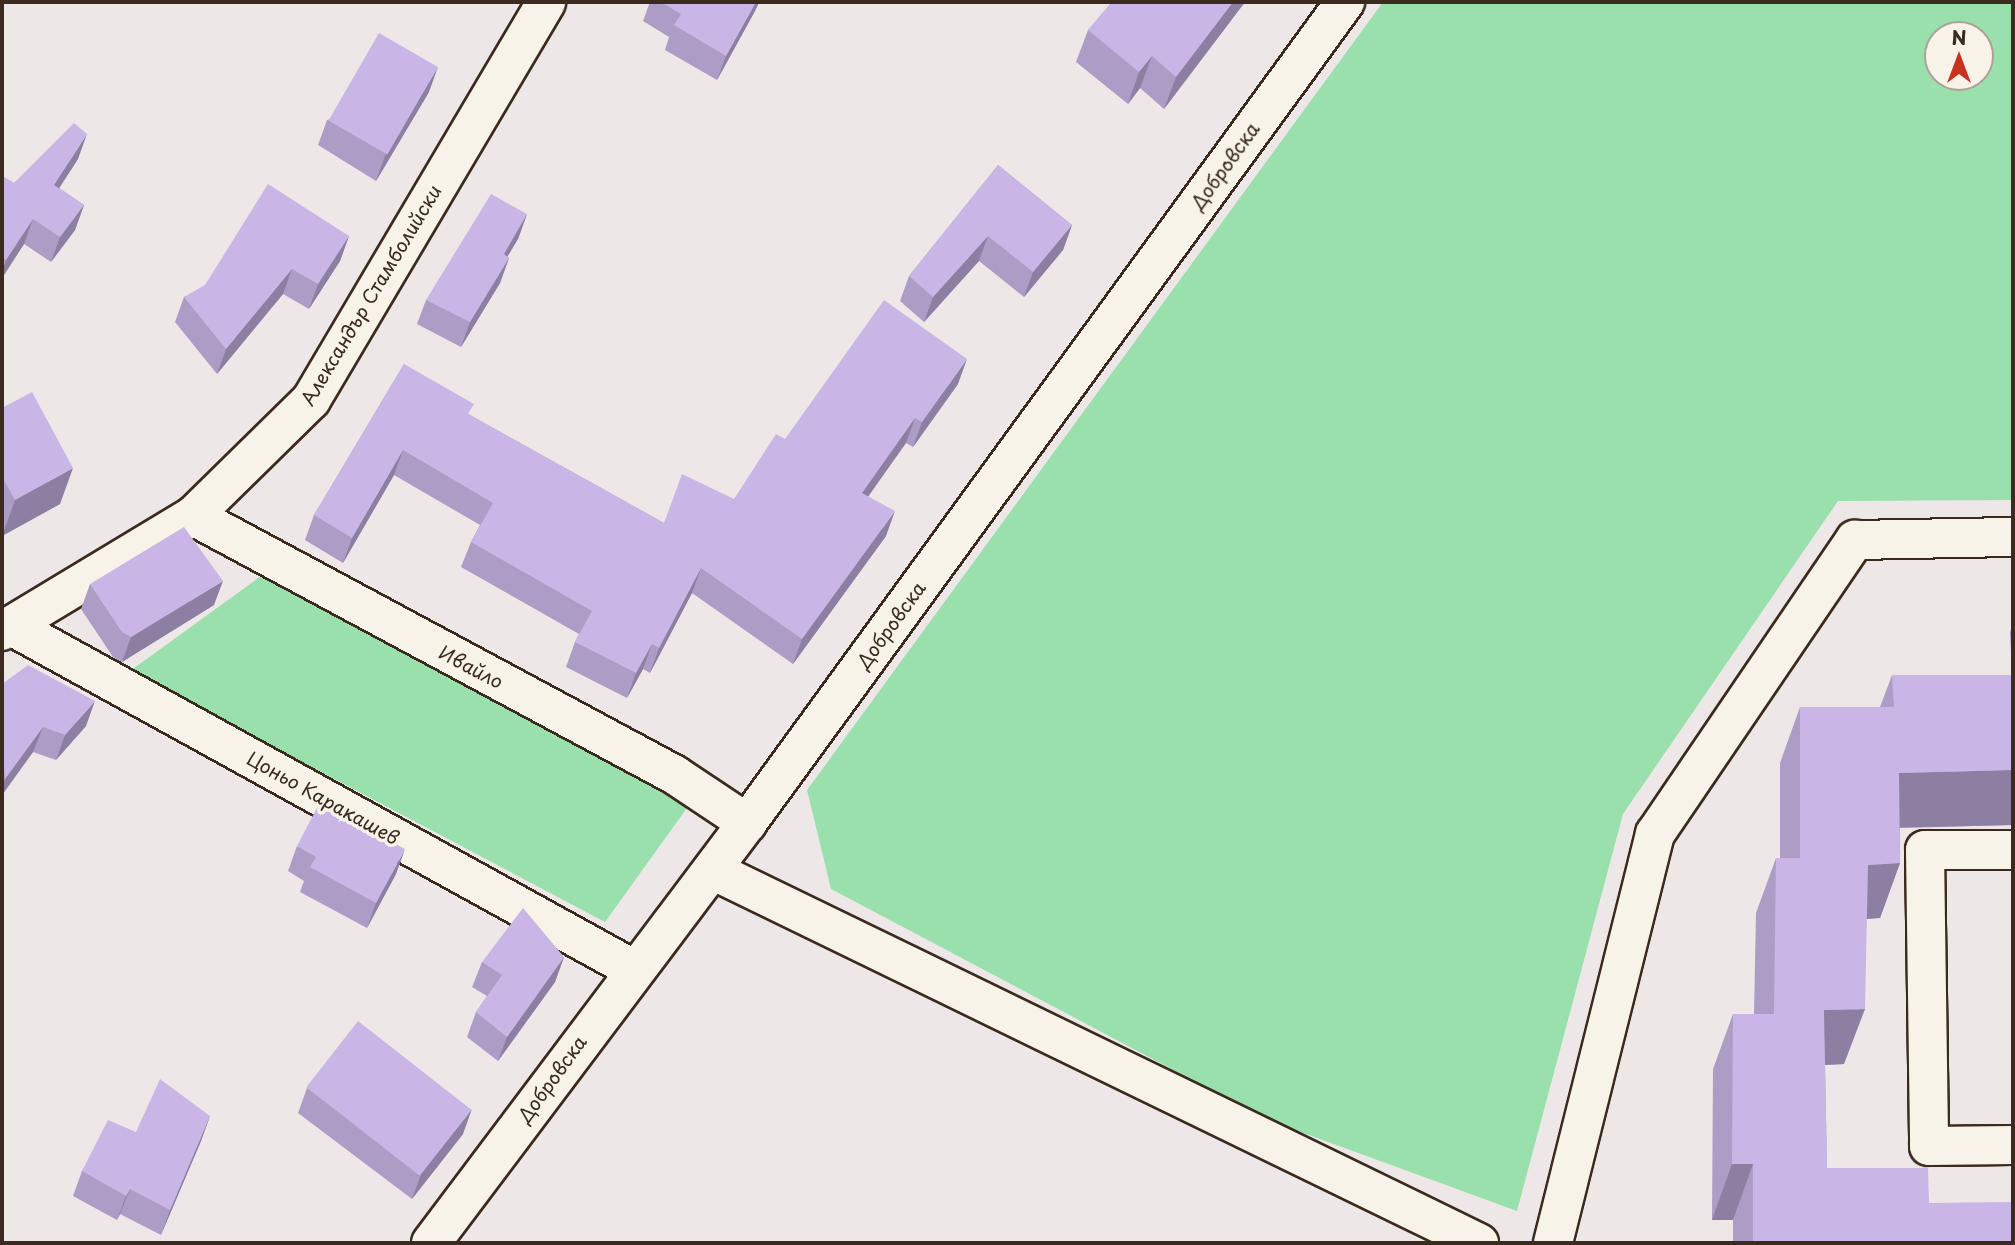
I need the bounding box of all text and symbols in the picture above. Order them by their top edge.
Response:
north arrow [1924,21,1994,91]
text: N [1951,23,1967,51]
street label: Добровска [1186,118,1264,214]
street label: Александър Стамболийски [296,180,446,410]
street label: Добровска [852,577,930,673]
street label: Ивайло [435,641,507,693]
street label: Цоньо Каракашев [243,746,403,850]
street label: Добровска [513,1031,591,1127]

